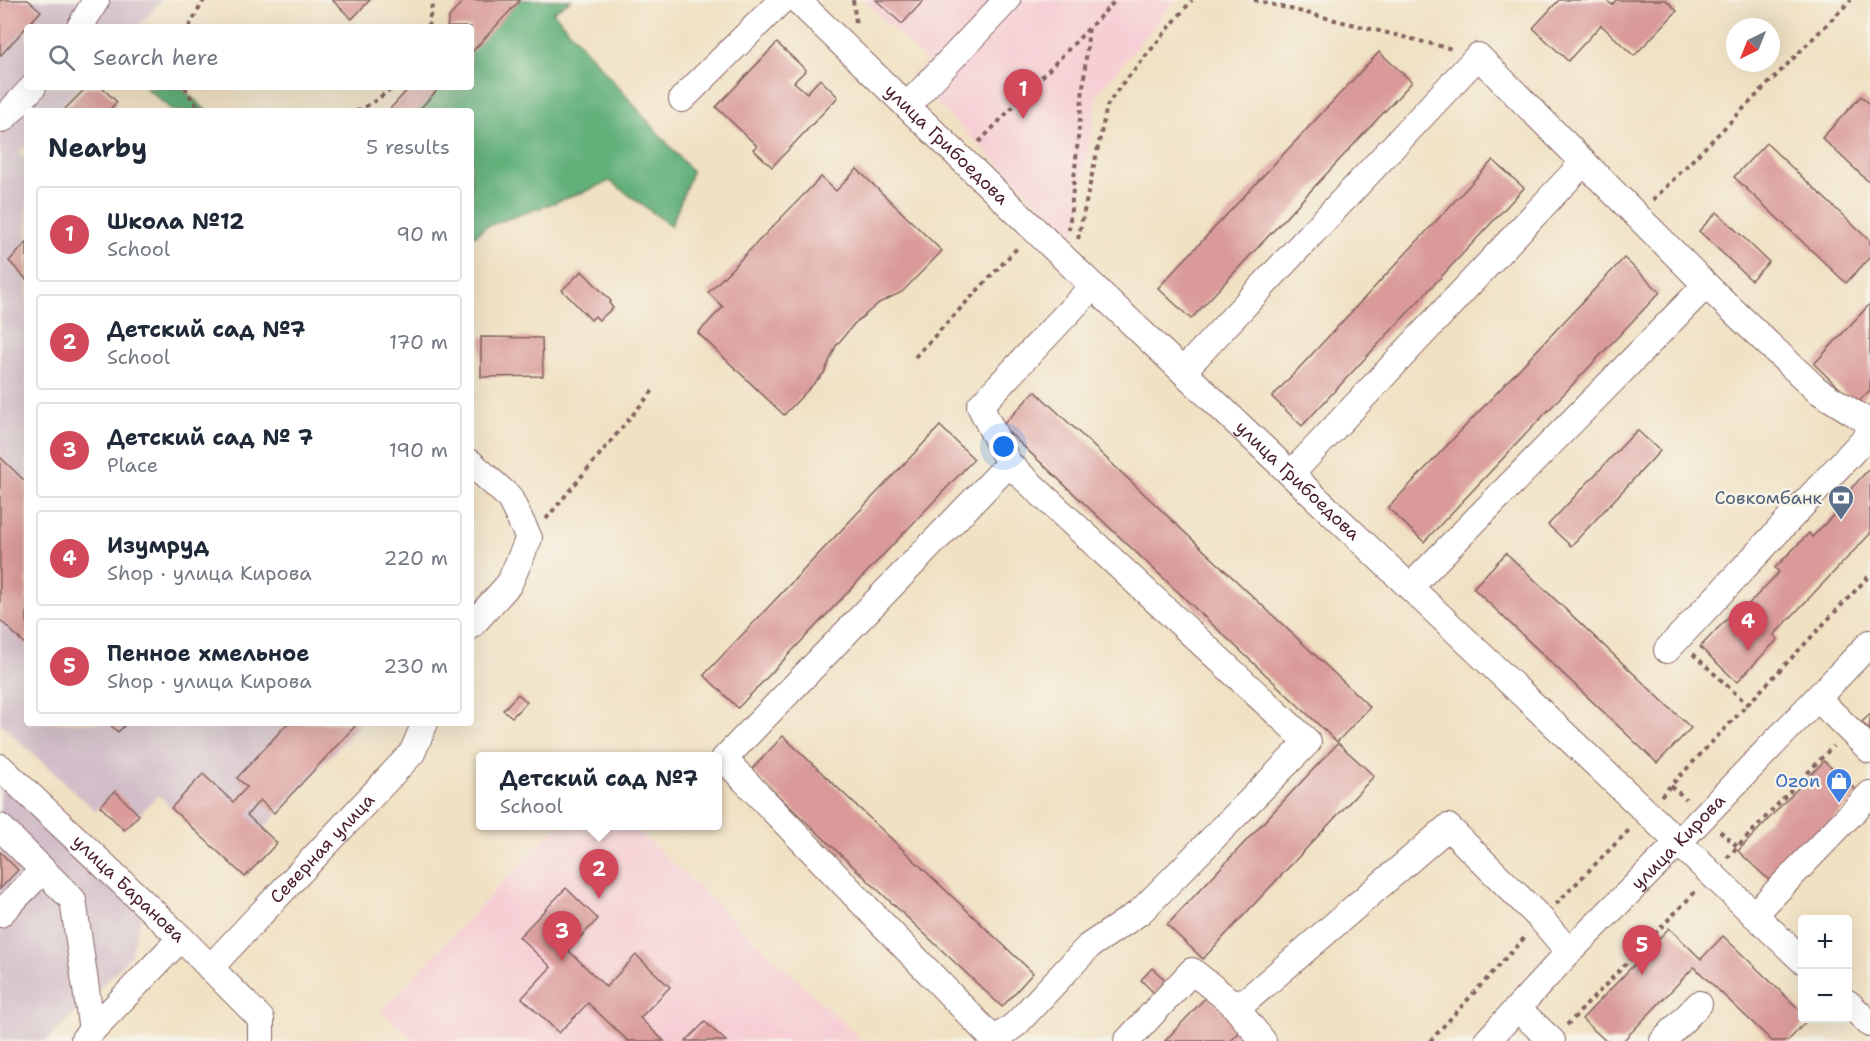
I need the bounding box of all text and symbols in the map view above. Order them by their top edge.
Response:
north arrow [1726,18,1780,72]
search box [24,24,474,90]
icon: search [45,41,78,74]
text: Search here [93,43,219,72]
pin: 1 [1004,70,1042,119]
street label: улица Грибоедова [879,79,1014,210]
text: Nearby [48,130,147,165]
text: 5 results [366,134,450,160]
text: Школа №12 [107,207,244,236]
text: 1 [65,221,74,247]
text: 90 m [396,221,448,247]
text: School [107,236,170,262]
text: Детский сад №7 [107,315,306,344]
text: 2 [63,329,77,355]
text: 170 m [389,329,448,355]
text: School [107,344,170,370]
street label: улица Грибоедова [1230,416,1365,546]
text: Детский сад № 7 [107,423,313,452]
your location [989,432,1018,461]
text: 3 [63,437,77,463]
text: 190 m [389,437,448,463]
text: Place [107,452,158,478]
bank icon: Совкомбанк [1826,483,1856,521]
place label: Совкомбанк [1714,486,1822,510]
text: Изумруд [107,531,209,560]
text: 4 [63,545,77,571]
text: 220 m [384,545,448,571]
text: Shop · улица Кирова [107,560,312,586]
pin: 4 [1728,602,1768,651]
text: Пенное хмельное [107,639,310,668]
text: 5 [63,653,76,679]
text: 230 m [383,653,448,679]
text: Shop · улица Кирова [107,668,312,694]
popup [476,752,722,830]
text: Детский сад №7 [500,764,698,793]
shop icon: Ozon [1824,766,1854,804]
place label: Ozon [1775,769,1820,793]
street label: Северная улица [265,788,380,909]
street label: улица Кирова [1626,789,1731,895]
text: School [500,793,563,819]
street label: улица Баранова [67,829,190,948]
pin: 2 [580,850,618,899]
pin: 3 [542,912,582,961]
map controls [1798,915,1852,1023]
button: + [1798,915,1852,969]
pin: 5 [1622,926,1662,975]
button: − [1798,969,1852,1023]

